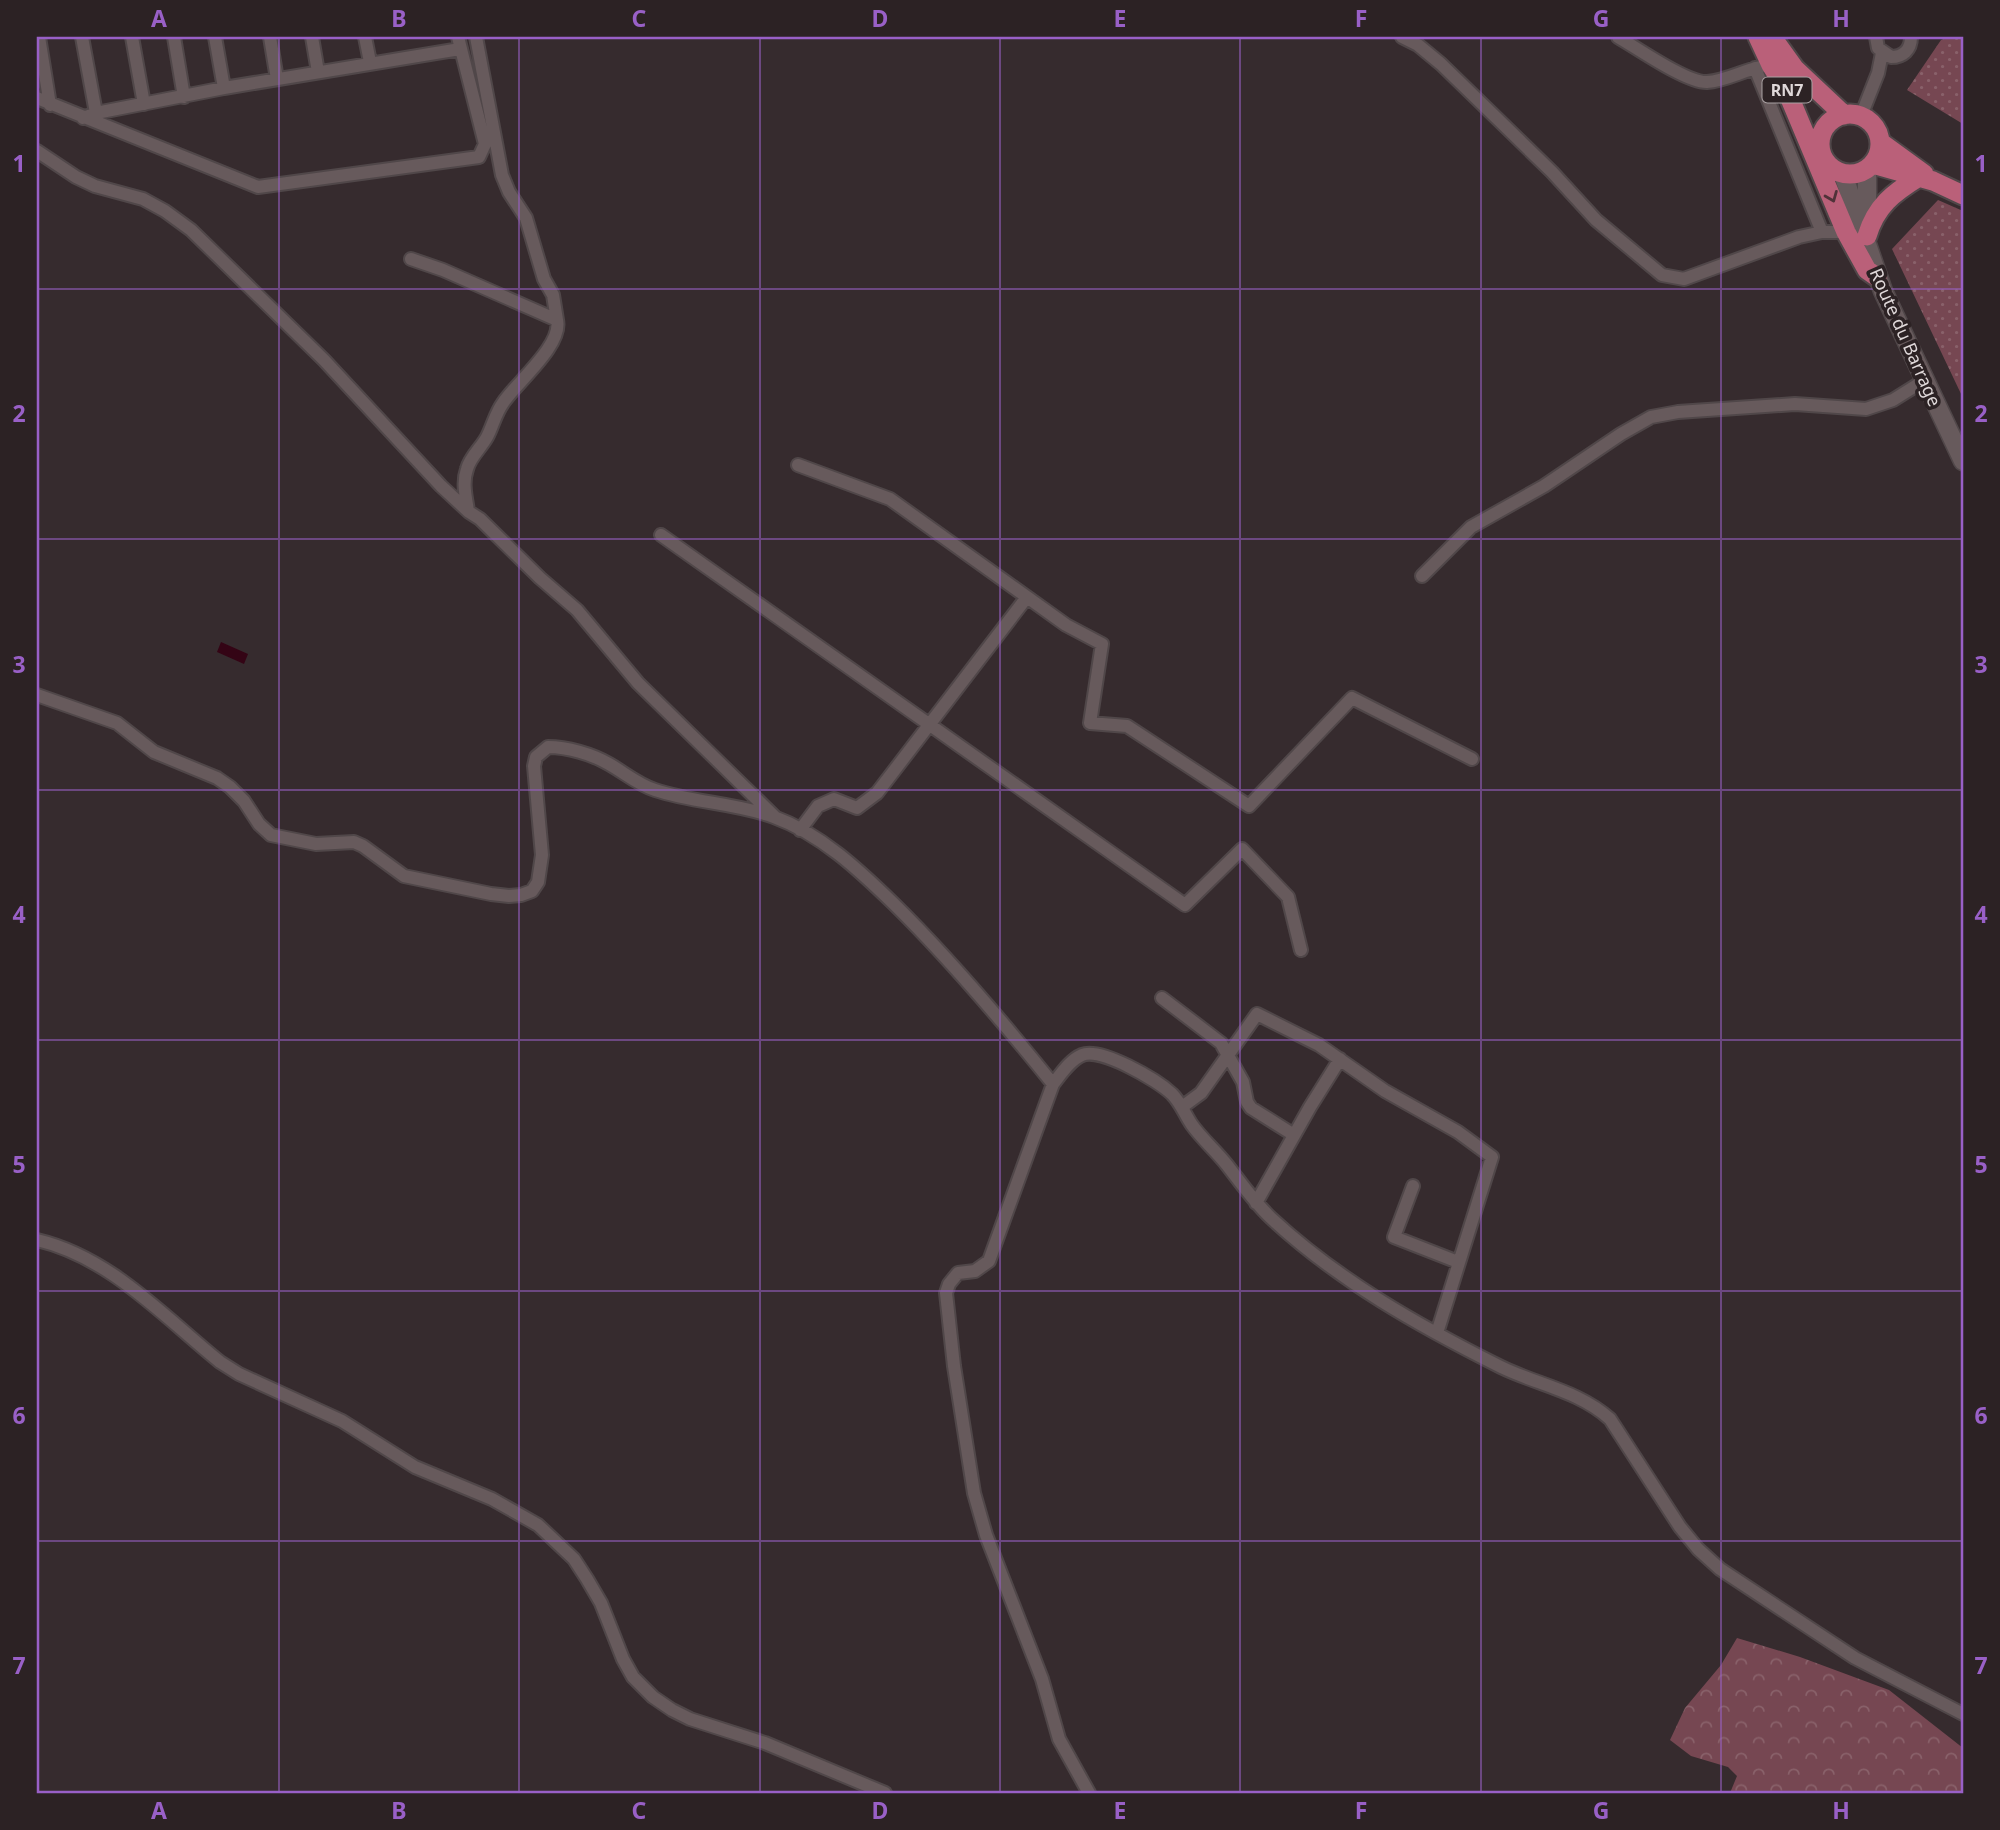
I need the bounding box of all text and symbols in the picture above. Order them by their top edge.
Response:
text: A [151,2,167,34]
text: B [391,2,407,34]
text: C [632,2,647,34]
text: D [872,2,888,34]
text: E [1114,2,1126,34]
text: F [1355,2,1367,34]
text: G [1593,2,1609,34]
text: H [1832,2,1850,34]
road number: RN7 [1762,78,1812,102]
text: 1 [12,147,26,179]
text: 1 [1974,147,1988,179]
one-way arrow [1824,189,1838,202]
street label: Route du Barrage [1865,264,1947,410]
text: 2 [12,397,26,429]
text: 2 [1974,397,1988,429]
text: 3 [12,648,26,680]
text: 3 [1974,648,1988,680]
text: 4 [12,898,26,930]
text: 4 [1974,898,1988,930]
text: 5 [12,1148,26,1180]
text: 5 [1974,1148,1988,1180]
text: 6 [12,1399,26,1431]
text: 6 [1974,1399,1988,1431]
text: 7 [12,1649,26,1681]
text: 7 [1974,1649,1988,1681]
text: A [151,1794,167,1826]
text: B [391,1794,407,1826]
text: C [632,1794,647,1826]
text: D [872,1794,888,1826]
text: E [1114,1794,1126,1826]
text: F [1355,1794,1367,1826]
text: G [1593,1794,1609,1826]
text: H [1832,1794,1850,1826]

